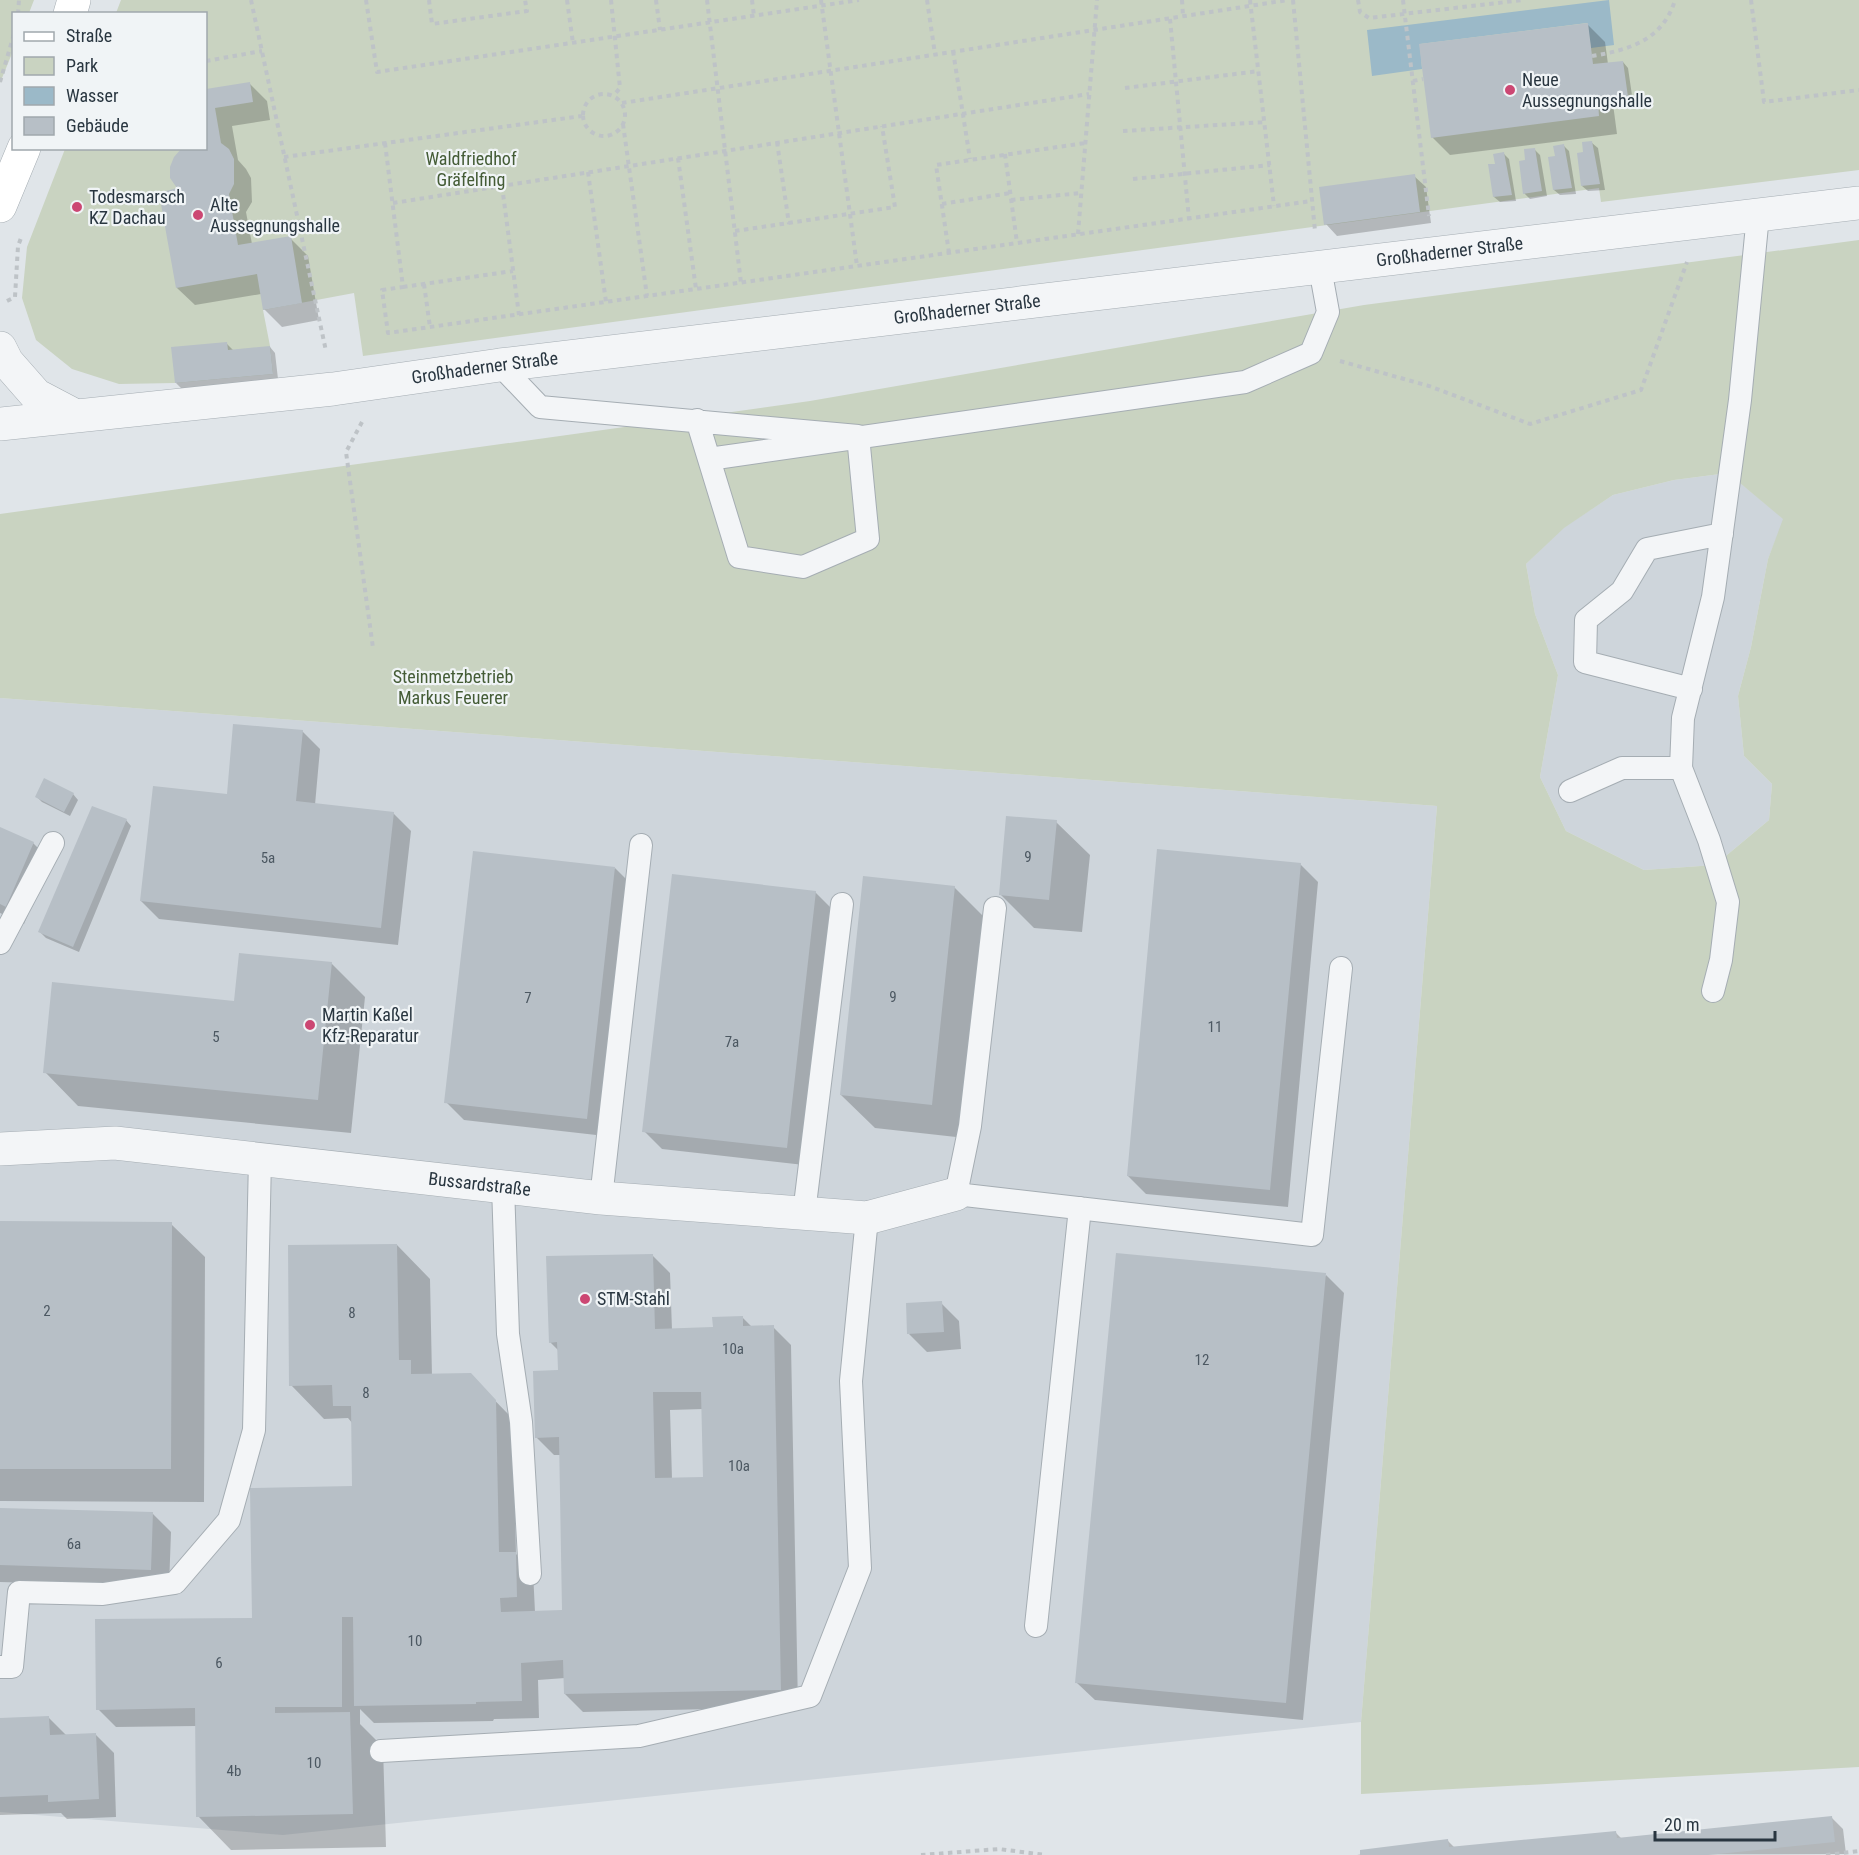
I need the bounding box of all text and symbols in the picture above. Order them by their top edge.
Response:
legend [12,12,207,150]
text: Straße [66,25,112,46]
text: Park [66,55,98,76]
place label: Neue Aussegnungshalle [1522,69,1652,111]
marker: Neue Aussegnungshalle [1503,83,1517,97]
text: Wasser [66,85,119,106]
text: Gebäude [66,115,129,136]
park label: Waldfriedhof Gräfelfing [425,148,517,190]
place label: Todesmarsch KZ Dachau [89,186,185,228]
place label: Alte Aussegnungshalle [210,194,340,236]
marker: Todesmarsch KZ Dachau [70,200,84,214]
marker: Alte Aussegnungshalle [191,208,205,222]
street label: Großhaderner Straße [1375,232,1524,270]
street label: Großhaderner Straße [893,290,1042,328]
street label: Großhaderner Straße [410,347,559,388]
park label: Steinmetzbetrieb Markus Feuerer [393,666,513,708]
house number: 9 [1024,848,1032,866]
house number: 5a [261,849,275,867]
house number: 9 [889,988,897,1006]
house number: 7 [524,989,532,1007]
place label: Martin Kaßel Kfz-Reparatur [322,1004,419,1046]
marker: Martin Kaßel Kfz-Reparatur [303,1018,317,1032]
house number: 11 [1208,1018,1222,1036]
house number: 5 [212,1028,220,1046]
house number: 7a [725,1033,739,1051]
street label: Bussardstraße [427,1168,532,1200]
place label: STM-Stahl [597,1288,670,1309]
marker: STM-Stahl [578,1292,592,1306]
house number: 2 [43,1302,51,1320]
house number: 8 [348,1304,356,1322]
house number: 10a [722,1340,744,1358]
house number: 12 [1195,1351,1209,1369]
house number: 8 [362,1384,370,1402]
house number: 10a [728,1457,750,1475]
house number: 6a [67,1535,81,1553]
house number: 10 [408,1632,422,1650]
house number: 6 [215,1654,223,1672]
house number: 10 [307,1754,321,1772]
house number: 4b [227,1762,241,1780]
scale bar [1655,1804,1775,1842]
text: 20 m [1664,1814,1699,1835]

